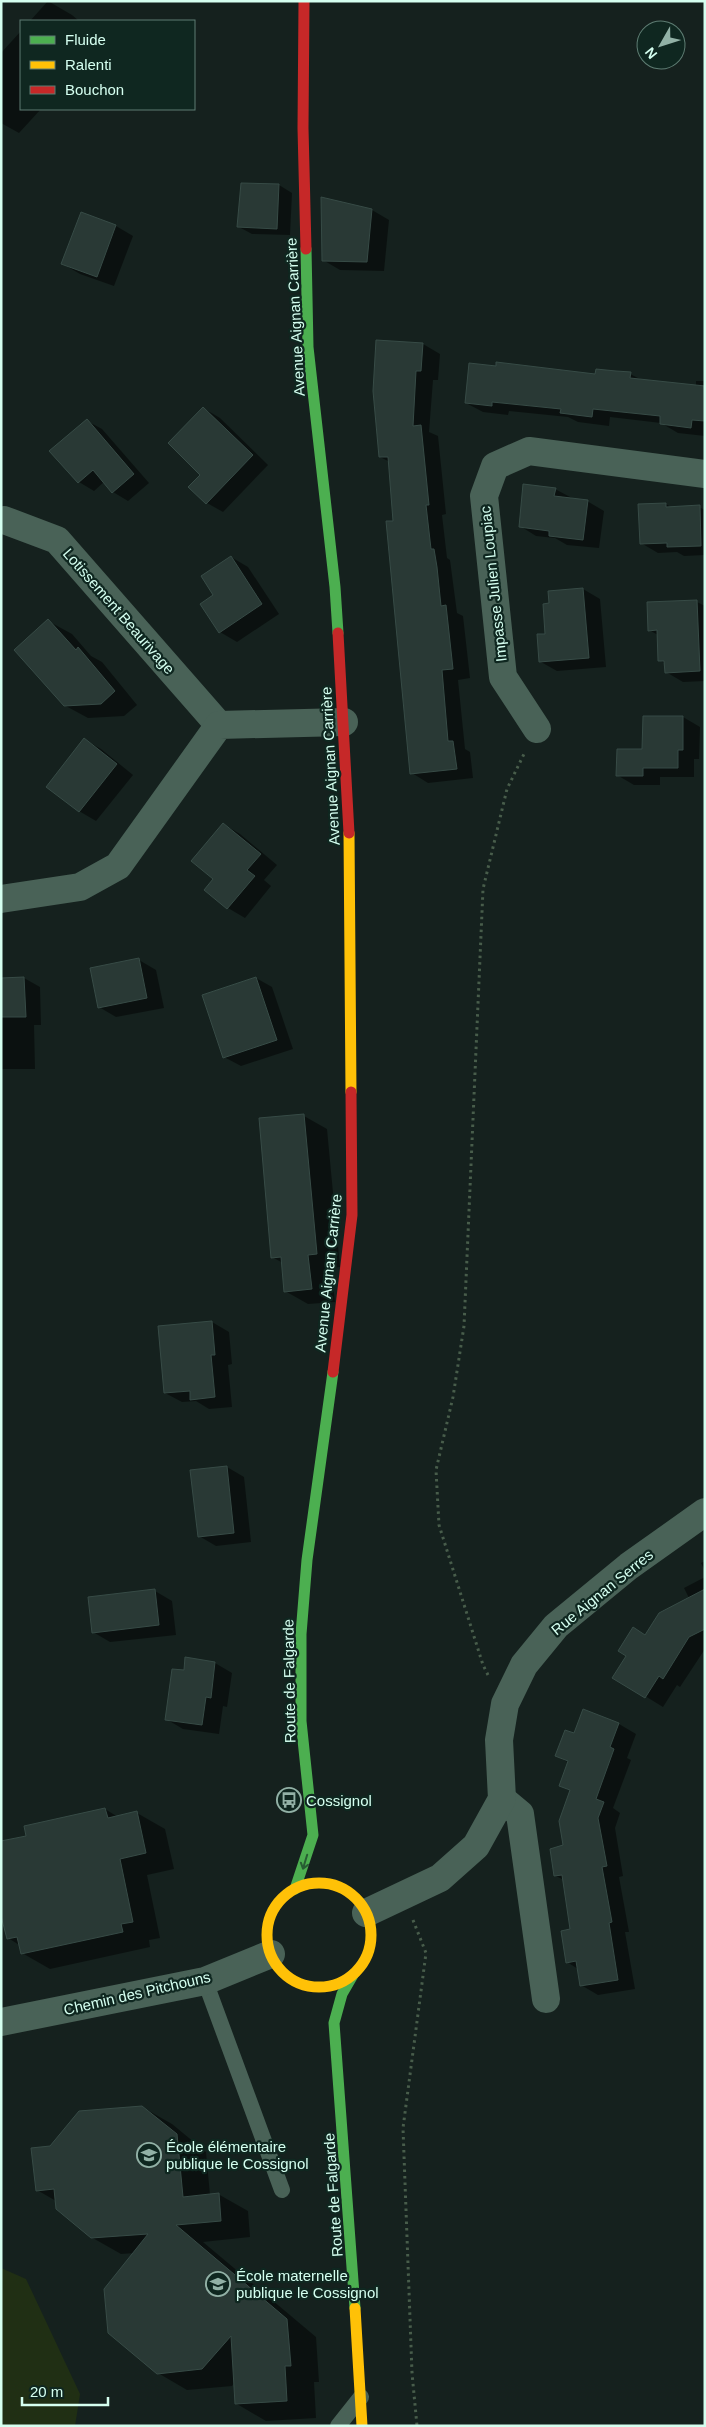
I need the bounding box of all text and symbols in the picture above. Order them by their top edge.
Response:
legend [20,20,195,110]
north arrow [636,20,686,70]
text: Fluide [65,31,106,48]
text: N [641,44,660,62]
text: Ralenti [65,56,112,73]
text: Bouchon [65,81,124,98]
street label: Avenue Aignan Carrière [282,237,308,397]
street label: Impasse Julien Loupiac [476,505,510,663]
street label: Lotissement Beaurivage [60,545,178,677]
street label: Avenue Aignan Carrière [317,686,343,846]
street label: Avenue Aignan Carrière [311,1193,345,1353]
street label: Rue Aignan Serres [548,1546,656,1638]
street label: Route de Falgarde [279,1619,299,1743]
bus stop icon: Cossignol [276,1787,302,1813]
place label: Cossignol [306,1792,372,1809]
one-way arrow [299,1854,309,1870]
street label: Chemin des Pitchouns [62,1968,212,2018]
street label: Route de Falgarde [320,2132,346,2258]
place label: École élémentaire publique le Cossignol [166,2138,309,2172]
school or university icon: École élémentaire publique le Cossignol [136,2142,162,2168]
place label: École maternelle publique le Cossignol [236,2267,379,2301]
school or university icon: École maternelle publique le Cossignol [205,2271,231,2297]
scale bar [22,2374,109,2406]
text: 20 m [30,2383,63,2400]

